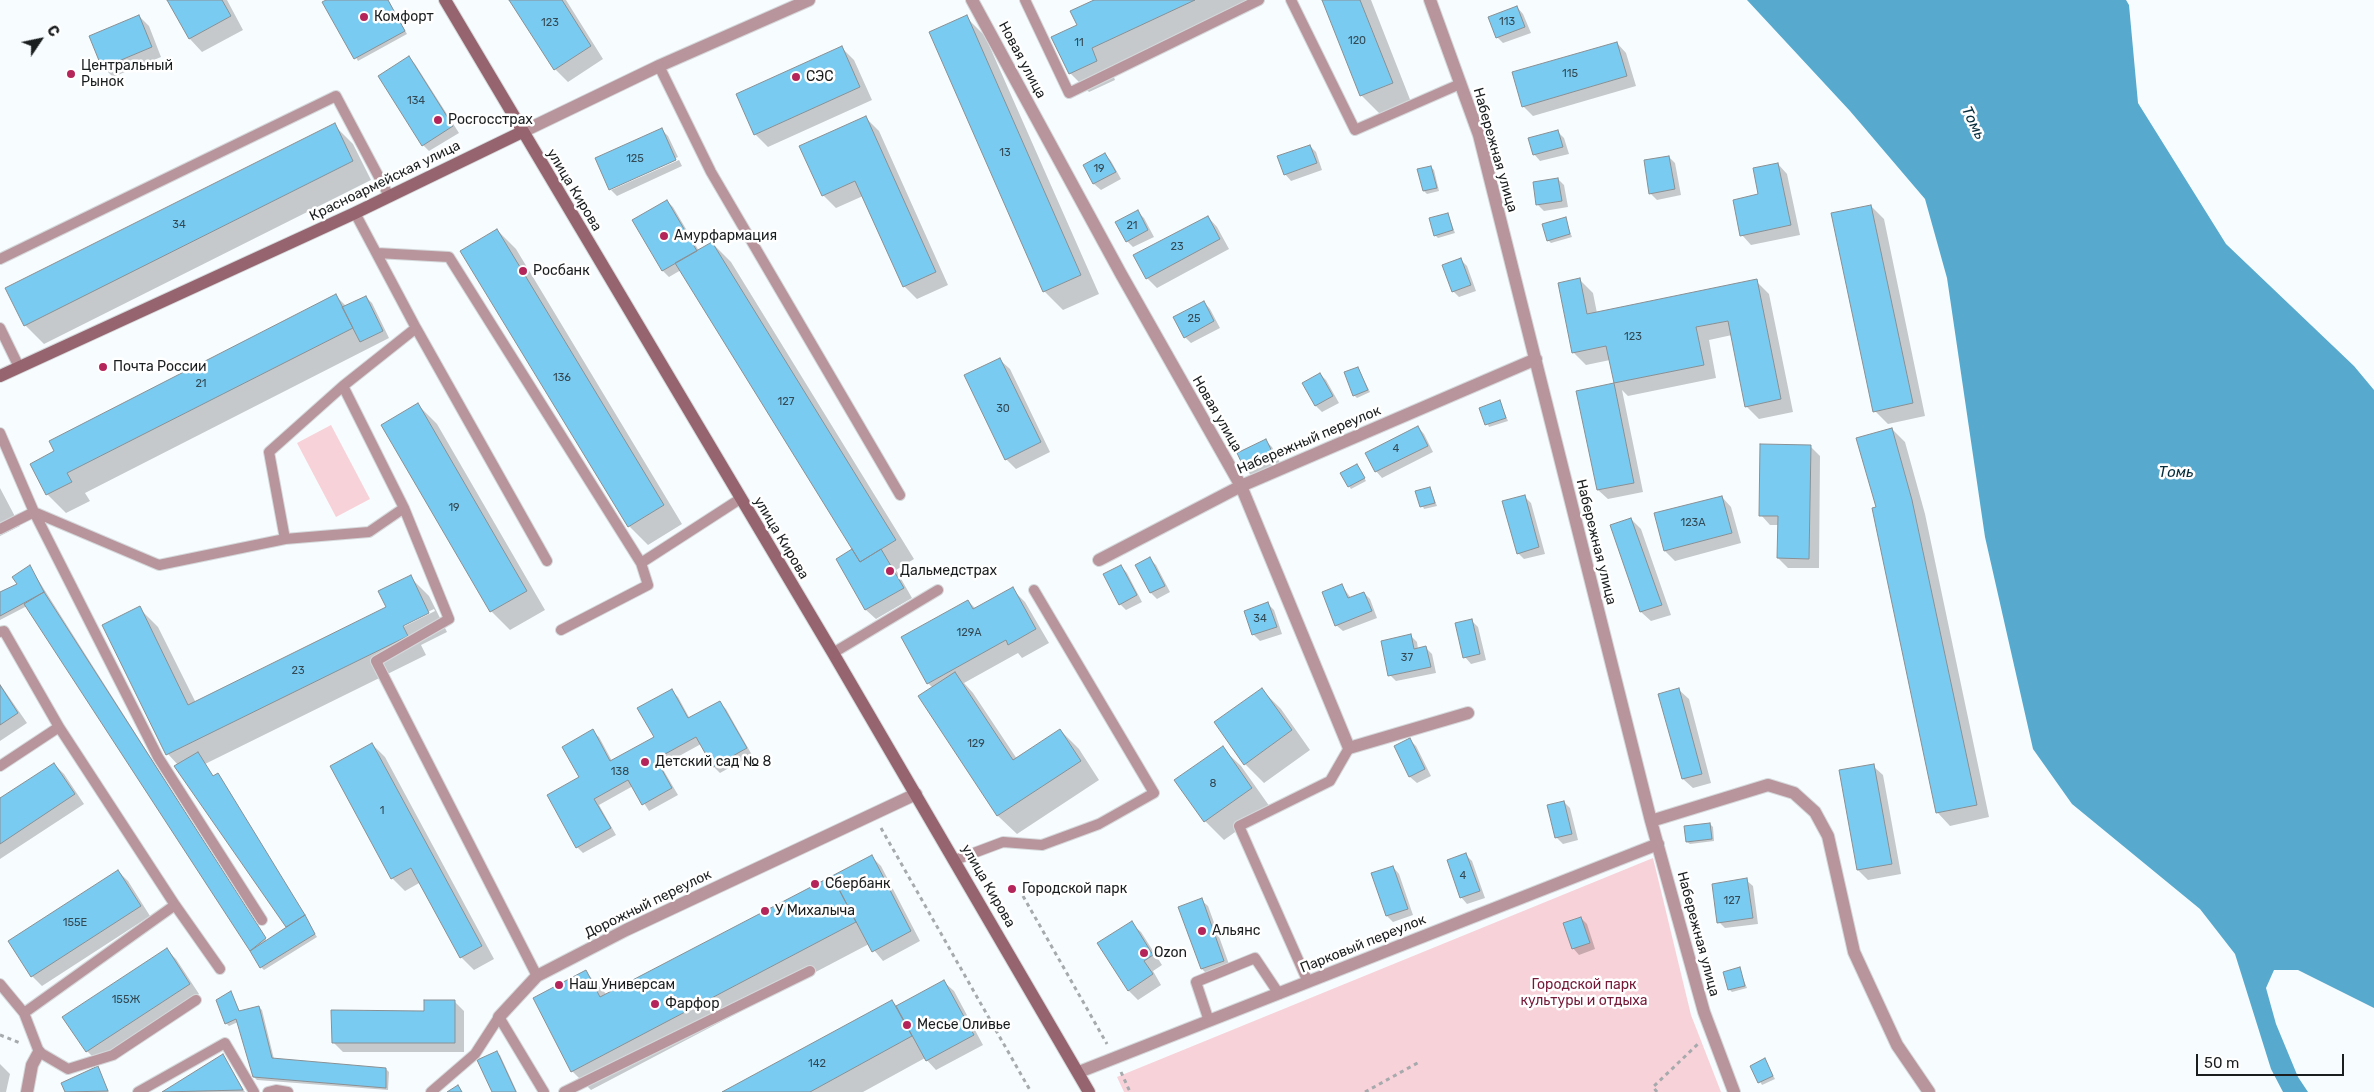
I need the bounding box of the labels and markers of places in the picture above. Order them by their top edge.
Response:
place label: Комфорт [374,9,434,25]
marker: Комфорт [358,11,370,23]
place label: Центральный Рынок [81,58,173,90]
marker: Центральный Рынок [65,68,77,80]
place label: СЭС [806,69,834,85]
marker: СЭС [790,71,802,83]
place label: Росгосстрах [448,112,533,128]
marker: Росгосстрах [432,114,444,126]
place label: Амурфармация [674,228,777,244]
marker: Амурфармация [658,230,670,242]
place label: Росбанк [533,263,590,279]
marker: Росбанк [517,265,529,277]
place label: Почта России [113,359,207,375]
marker: Почта России [97,361,109,373]
place label: Дальмедстрах [900,563,997,579]
marker: Дальмедстрах [884,565,896,577]
place label: Детский сад № 8 [655,754,771,770]
marker: Детский сад № 8 [639,756,651,768]
place label: Сбербанк [825,876,891,892]
marker: Сбербанк [809,878,821,890]
place label: Городской парк [1022,881,1127,897]
marker: Городской парк [1006,883,1018,895]
place label: У Михалыча [775,903,855,919]
marker: У Михалыча [759,905,771,917]
place label: Альянс [1212,923,1260,939]
marker: Альянс [1196,925,1208,937]
place label: Ozon [1154,945,1187,961]
marker: Ozon [1138,947,1150,959]
place label: Наш Универсам [569,977,675,993]
marker: Наш Универсам [553,979,565,991]
place label: Фарфор [665,996,719,1012]
marker: Фарфор [649,998,661,1010]
place label: Месье Оливье [917,1017,1011,1033]
marker: Месье Оливье [901,1019,913,1031]

